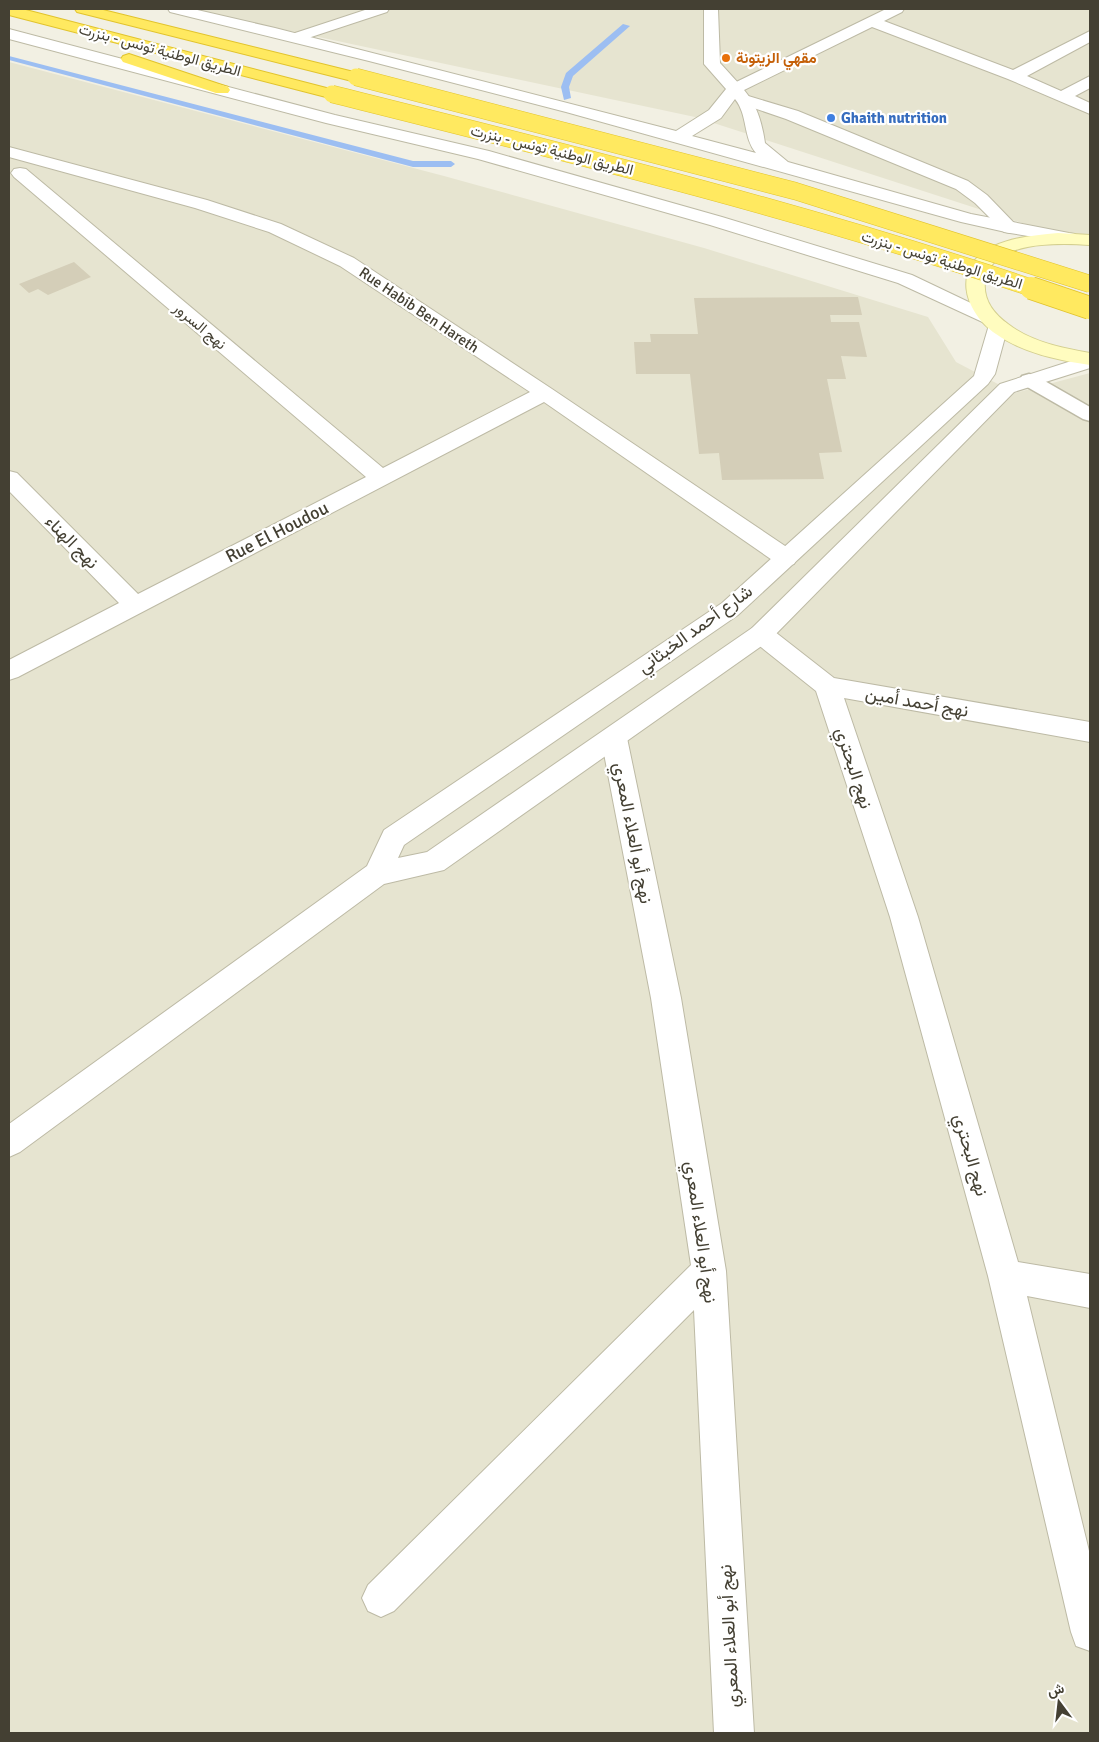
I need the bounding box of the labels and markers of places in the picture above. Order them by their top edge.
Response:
place label: مقهي الزيتونة [736,49,817,71]
marker: مقهي الزيتونة [720,52,732,64]
place label: Ghaith nutrition [841,109,947,127]
marker: Ghaith nutrition [825,112,837,124]

